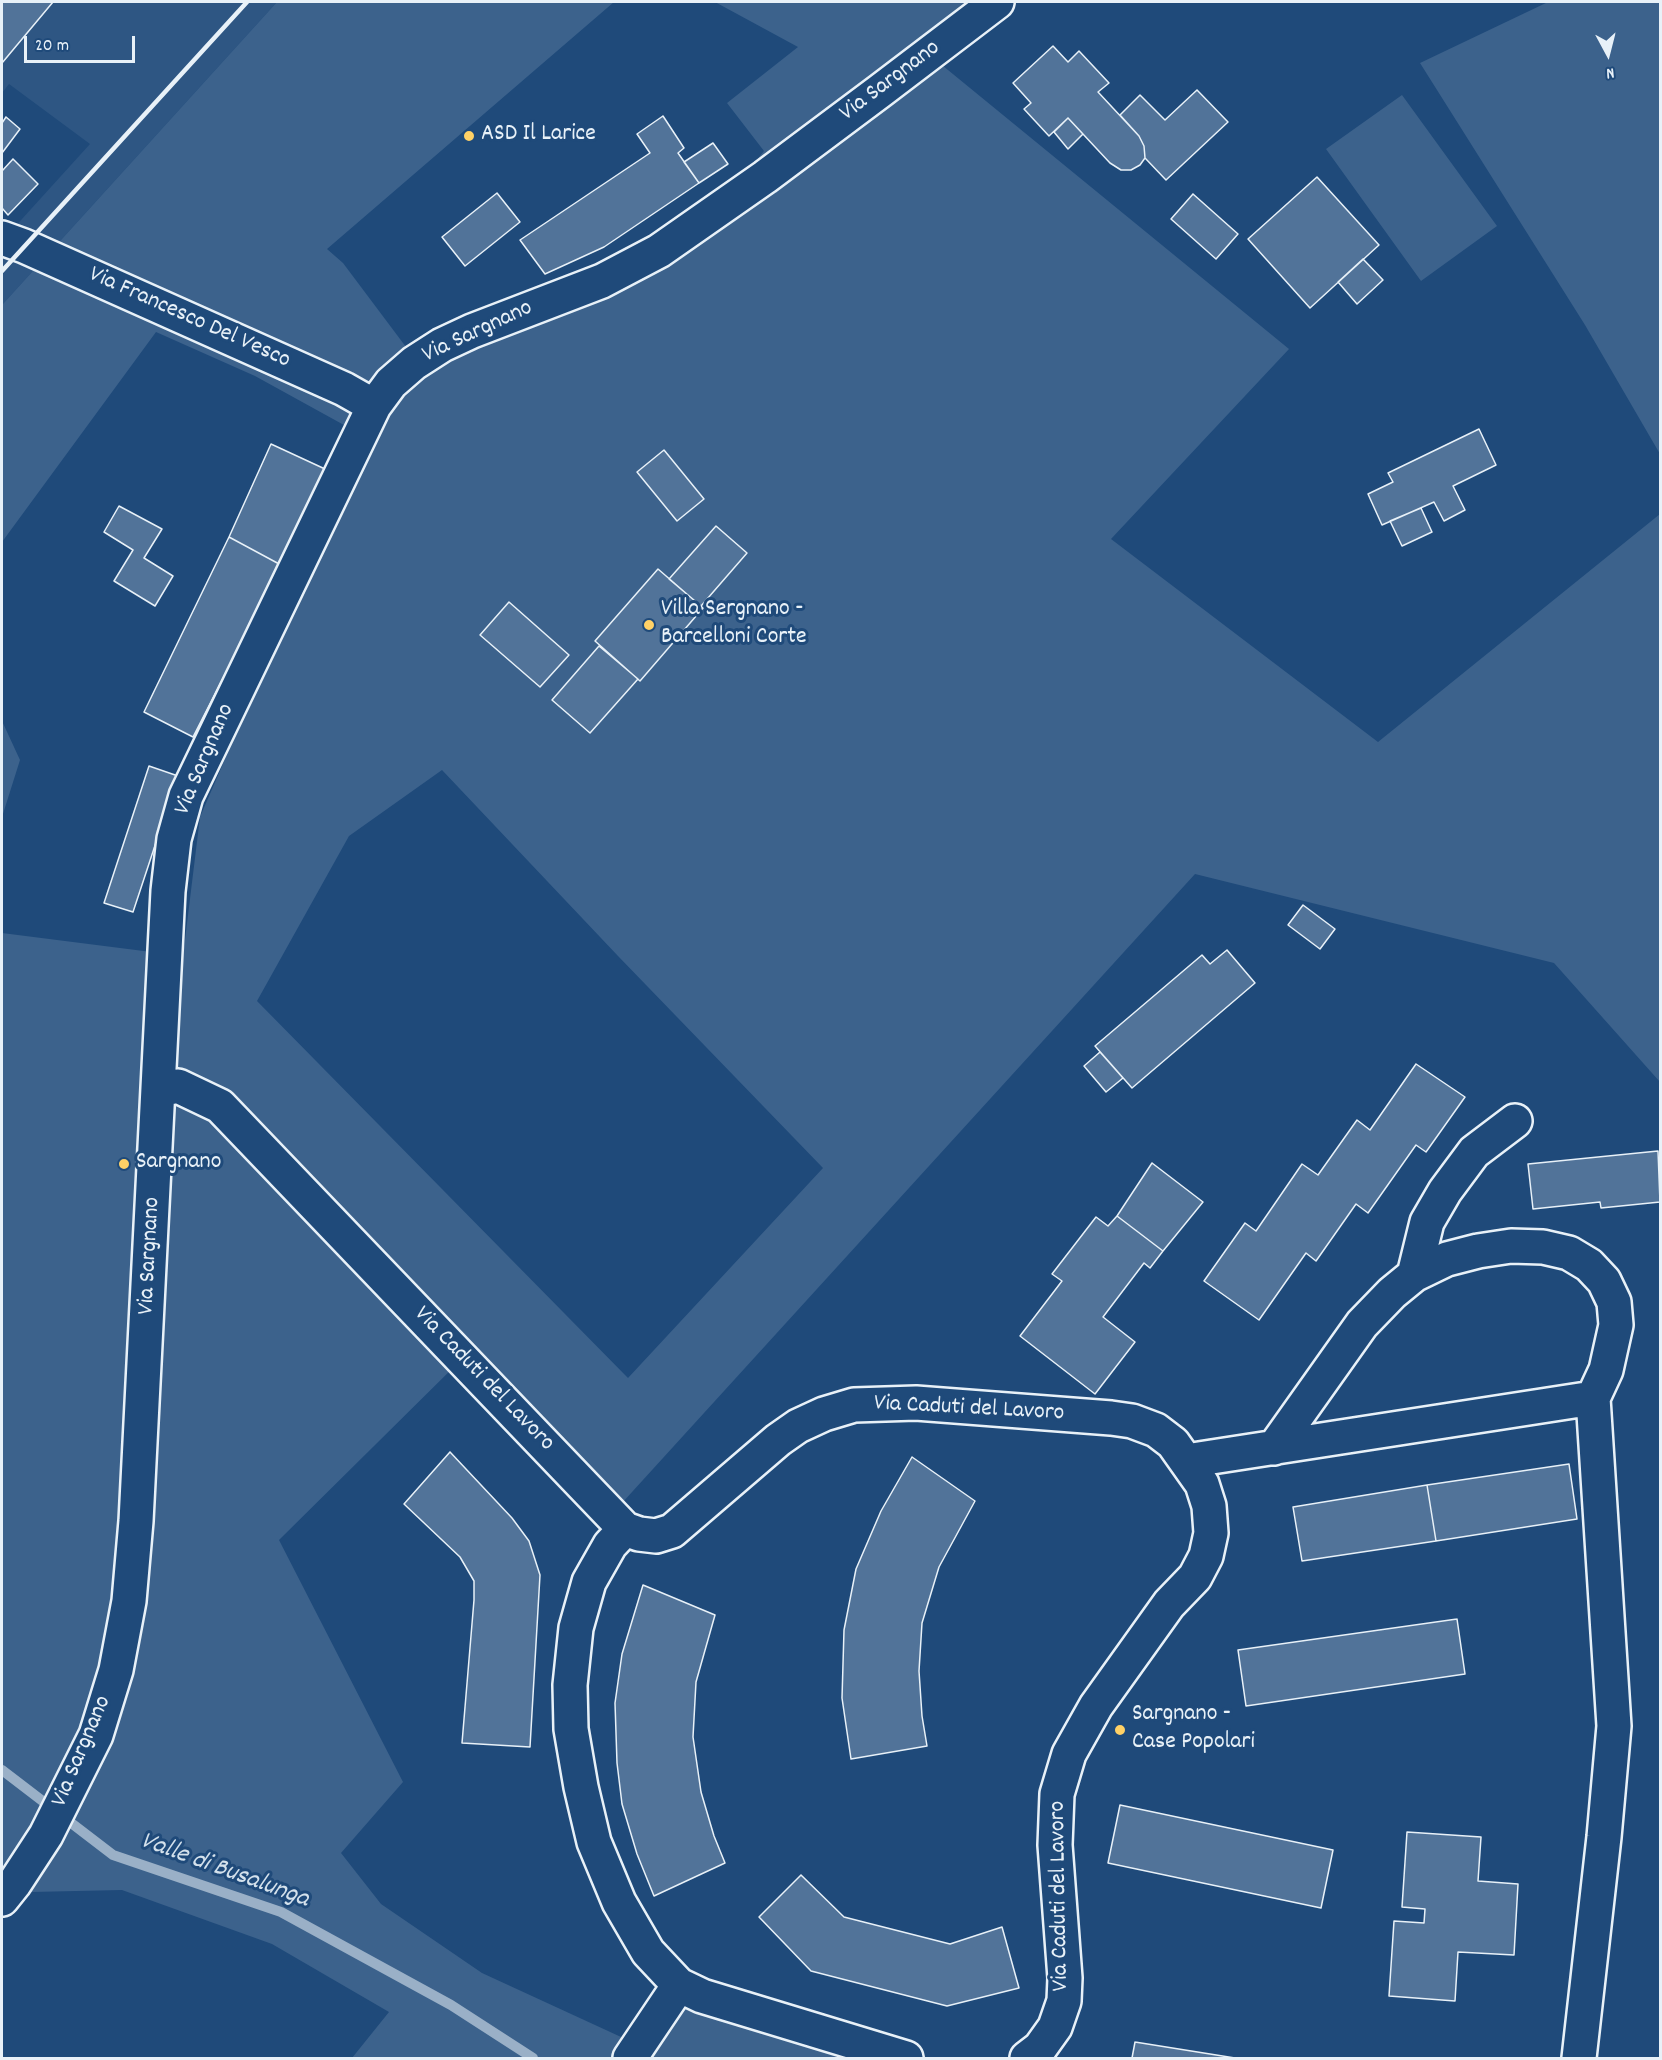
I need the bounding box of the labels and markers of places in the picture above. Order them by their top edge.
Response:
place label: ASD Il Larice [481,122,596,150]
marker: ASD Il Larice [462,129,476,143]
place label: Villa Sergnano - Barcelloni Corte [661,597,807,653]
marker: Villa Sergnano - Barcelloni Corte [642,618,656,632]
place label: Sargnano [136,1150,221,1178]
marker: Sargnano [117,1157,131,1171]
place label: Sargnano - Case Popolari [1132,1702,1255,1758]
marker: Sargnano - Case Popolari [1113,1723,1127,1737]

